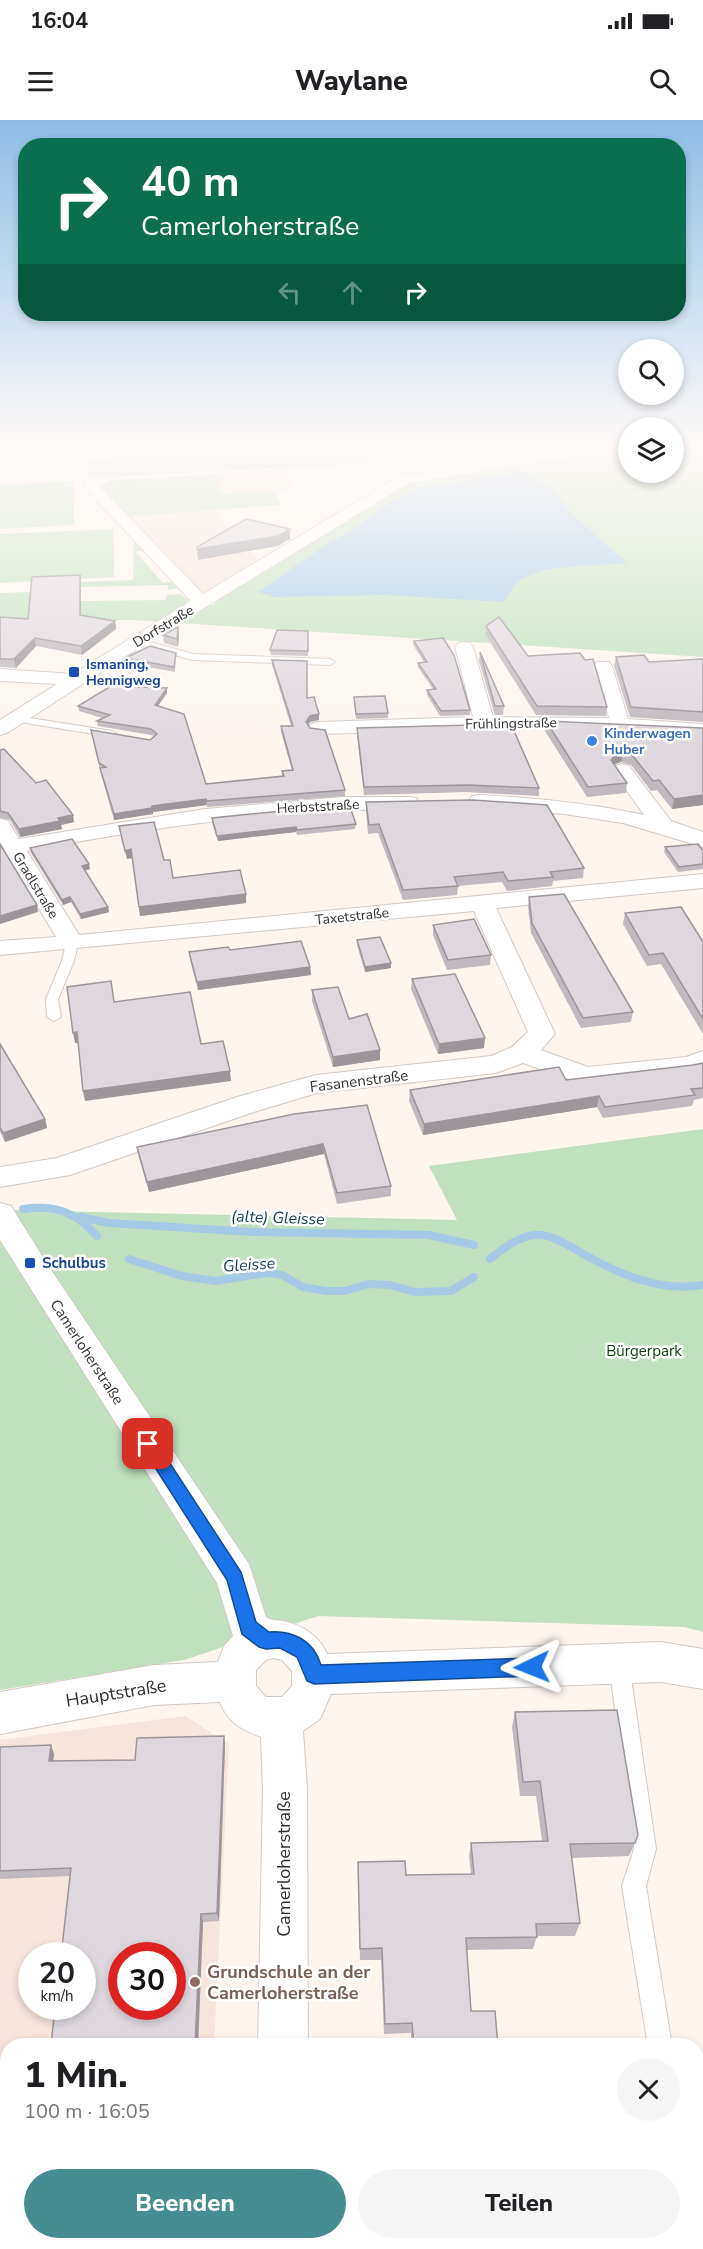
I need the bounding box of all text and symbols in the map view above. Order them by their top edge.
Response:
text: 16:04 [30,6,88,36]
text: Waylane [295,63,408,100]
icon: menu [24,65,57,98]
icon: search [646,65,679,98]
text: 40 m [141,154,240,211]
icon: right [42,162,120,240]
text: Camerloherstraße [141,208,359,245]
icon: left [273,276,306,309]
icon: ahead [336,276,369,309]
icon: right [399,276,432,309]
map controls [618,339,684,483]
button: search [618,339,684,405]
button: layers [618,417,684,483]
street label: Dorfstraße [129,601,197,652]
place label: Ismaning, Hennigweg [86,655,161,690]
marker: Ismaning, Hennigweg [67,665,81,679]
street label: Frühlingstraße [465,713,557,734]
place label: Kinderwagen Huber [604,724,691,759]
marker: Kinderwagen Huber [585,734,599,748]
street label: Herbststraße [276,795,360,818]
street label: Gradlstraße [8,848,63,922]
street label: Taxetstraße [314,903,390,930]
street label: Fasanenstraße [309,1065,409,1097]
water label: (alte) Gleisse [231,1205,326,1231]
water label: Gleisse [222,1252,276,1278]
place label: Schulbus [42,1253,106,1273]
marker: Schulbus [23,1256,37,1270]
street label: Camerloherstraße [46,1296,128,1408]
park label: Bürgerpark [606,1341,682,1361]
pin [122,1418,173,1469]
icon: arrive [131,1427,164,1460]
position arrow [500,1635,564,1699]
street label: Hauptstraße [64,1673,168,1713]
street label: Camerloherstraße [272,1791,296,1937]
speed limit sign: 30 [108,1942,186,2020]
text: 20 [39,1953,75,1994]
place label: Grundschule an der Camerloherstraße [207,1960,370,2005]
marker: Grundschule an der Camerloherstraße [188,1975,202,1989]
text: km/h [40,1986,74,2006]
text: 1 Min. [24,2051,128,2100]
button: close [617,2058,680,2121]
text: 100 m · 16:05 [24,2098,150,2125]
button: Beenden [24,2169,346,2238]
button: Teilen [358,2169,680,2238]

